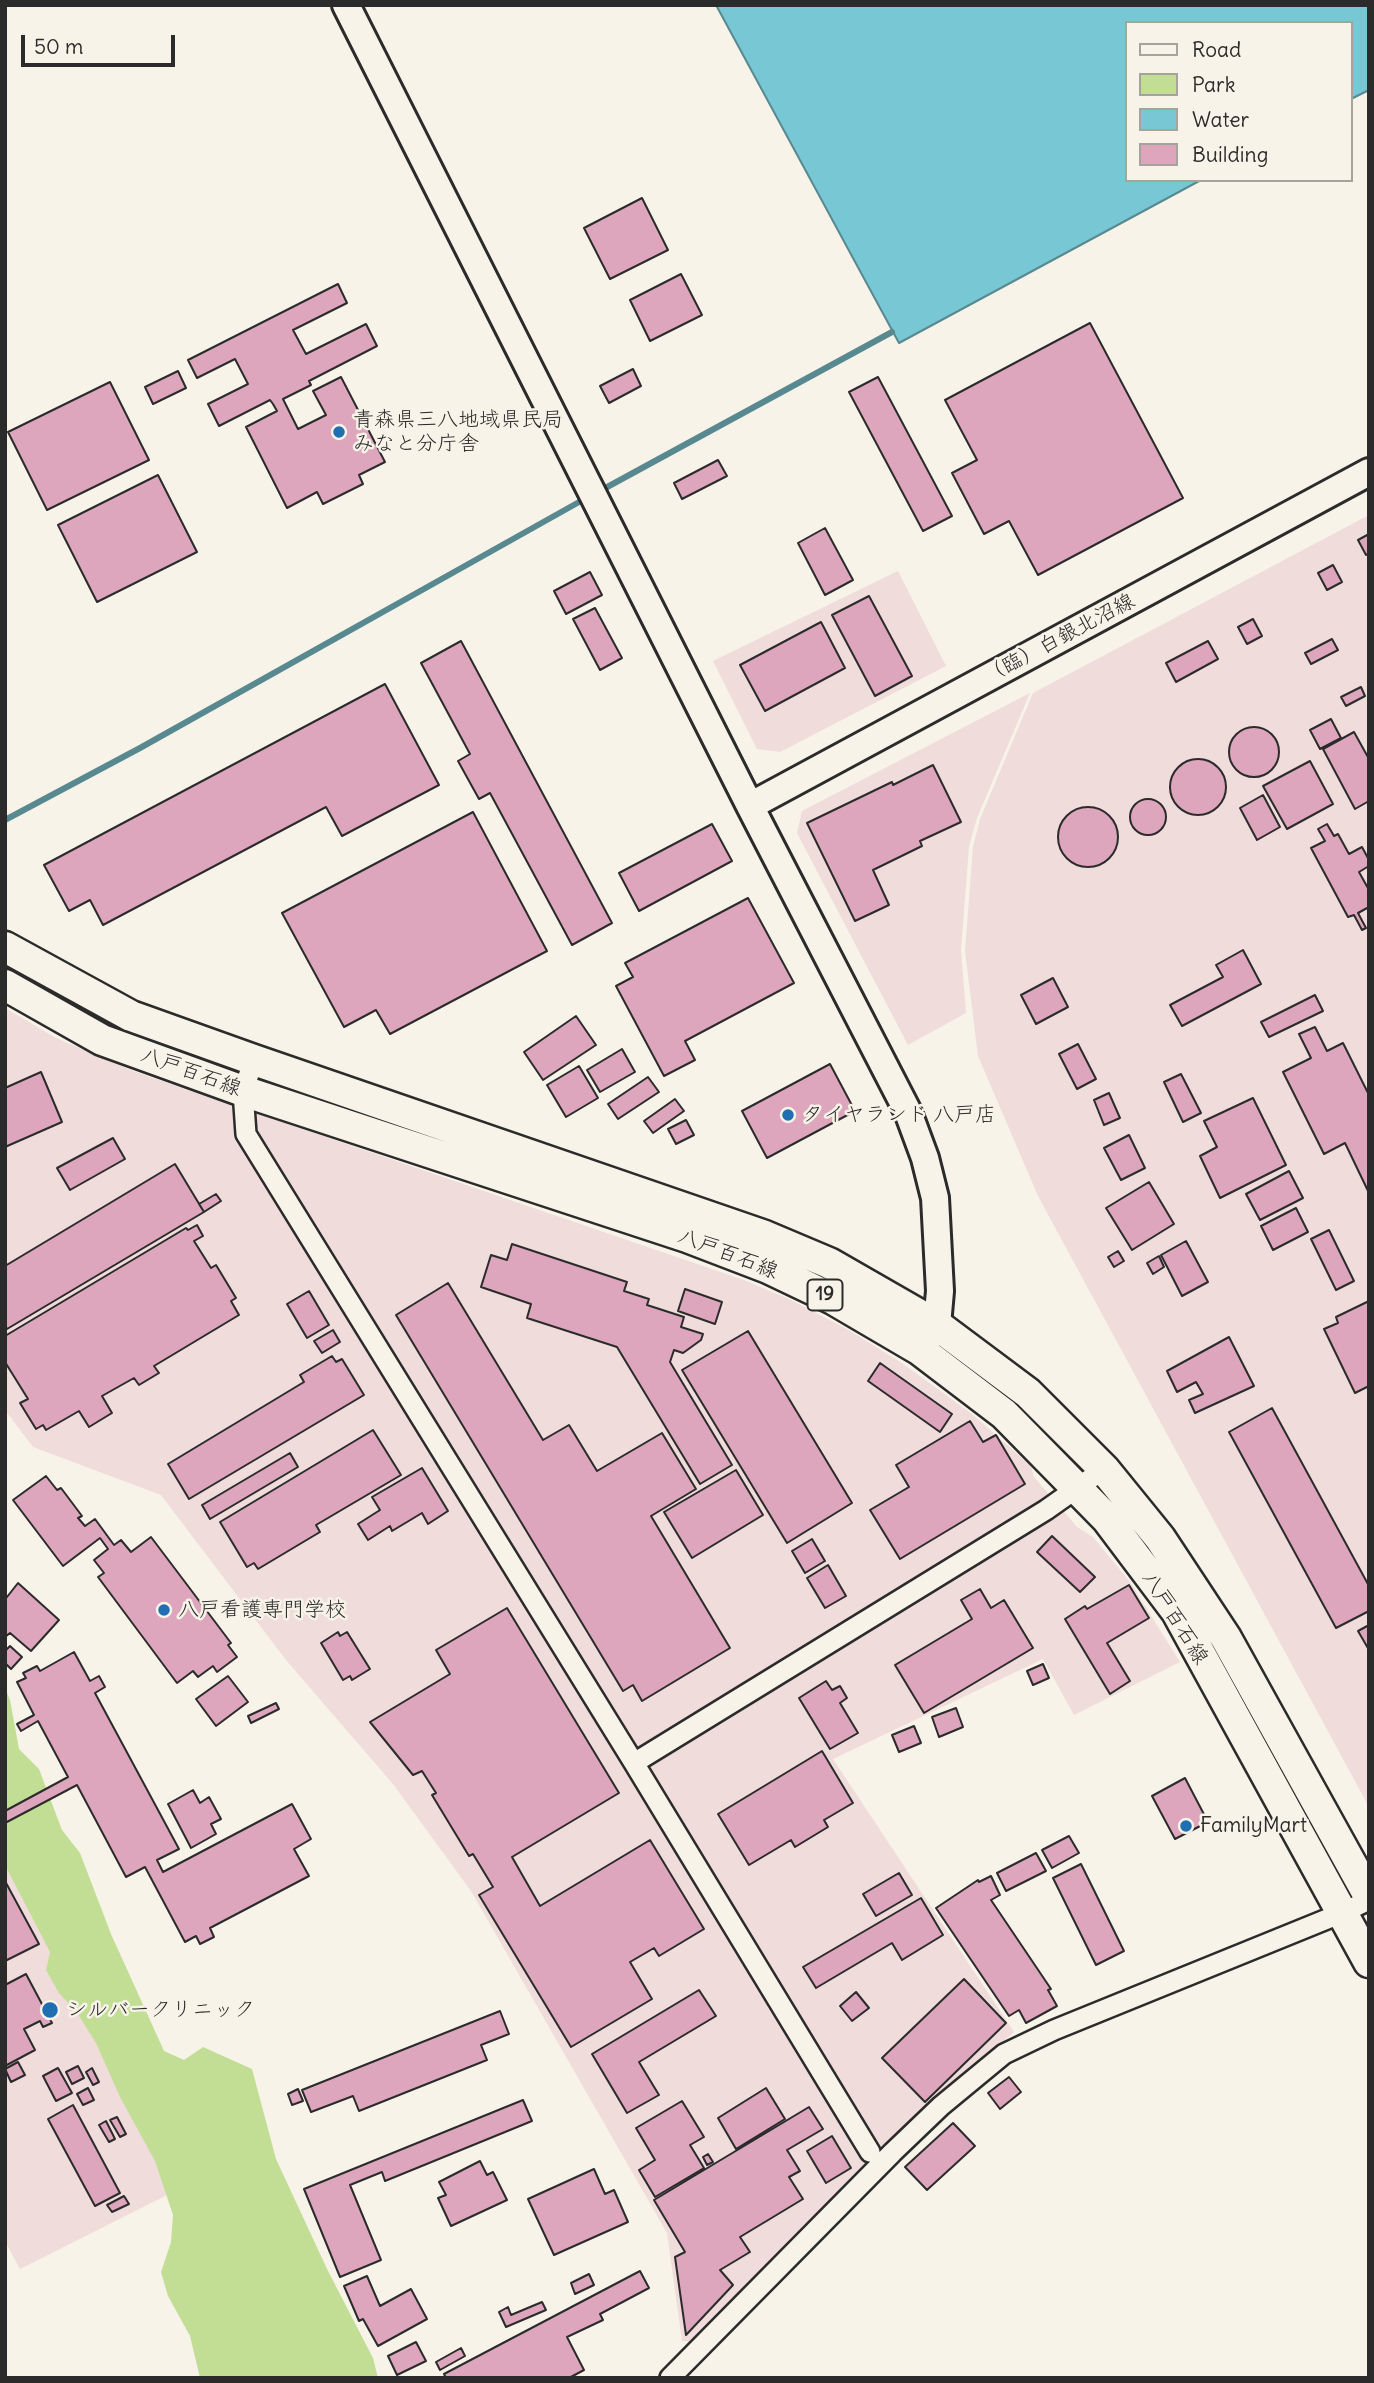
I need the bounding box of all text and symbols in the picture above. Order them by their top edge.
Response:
scale bar [24,21,178,65]
legend [1126,21,1353,182]
text: 50 m [34,33,83,60]
text: Road [1192,36,1241,63]
text: Park [1192,71,1235,98]
text: Water [1192,106,1249,133]
text: Building [1192,141,1268,168]
place label: 青森県三八地域県民局 みなと分庁舎 [353,407,563,457]
marker: 青森県三八地域県民局 みなと分庁舎 [331,424,347,440]
street label: （臨）白銀北沼線 [979,588,1139,690]
street label: 八戸百石線 [137,1042,245,1102]
place label: タイヤランド 八戸店 [802,1102,996,1128]
marker: タイヤランド 八戸店 [780,1107,796,1123]
street label: 八戸百石線 [674,1223,782,1285]
road number: 19 [808,1280,842,1310]
street label: 八戸百石線 [1136,1567,1214,1669]
place label: 八戸看護専門学校 [178,1597,346,1623]
marker: 八戸看護専門学校 [156,1602,172,1618]
place label: FamilyMart [1200,1813,1307,1839]
marker: FamilyMart [1178,1818,1194,1834]
place label: シルバークリニック [66,1997,255,2023]
marker: シルバークリニック [40,2000,60,2020]

